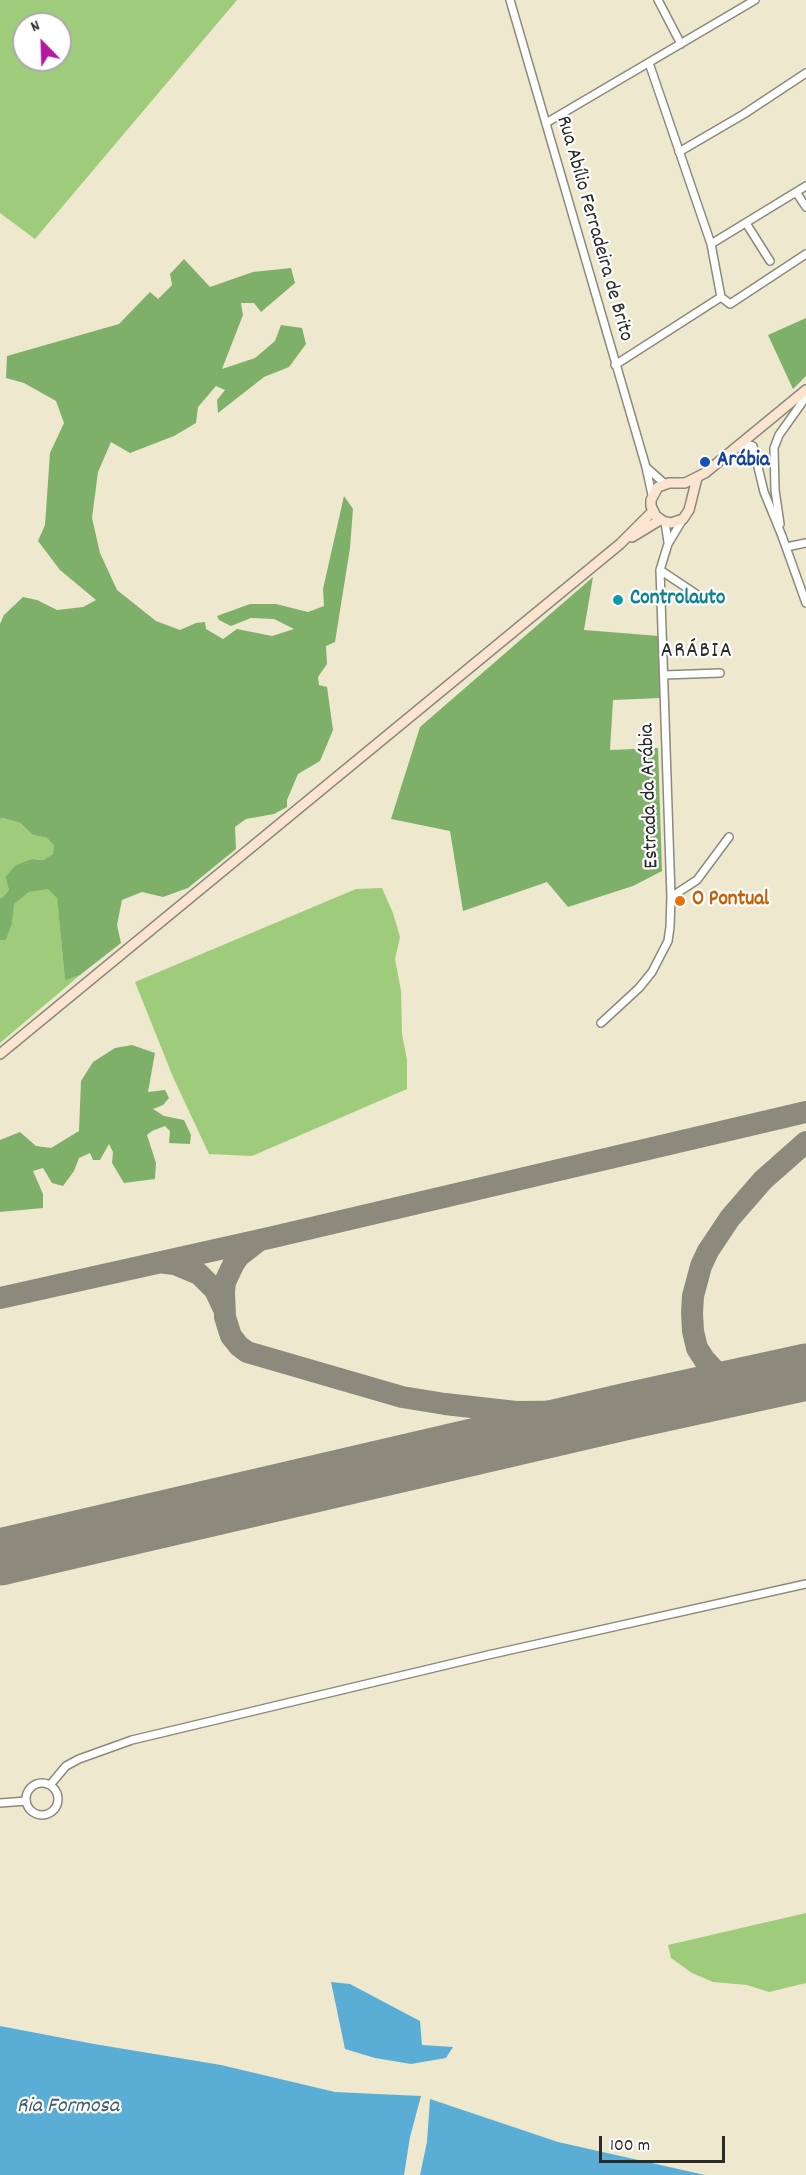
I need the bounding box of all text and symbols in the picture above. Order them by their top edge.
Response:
north arrow [12,12,72,72]
text: N [27,15,44,39]
street label: Rua Abílio Ferradeira de Brito [549,113,637,345]
place label: Arábia [717,449,770,475]
marker: Arábia [698,455,712,469]
place label: Controlauto [630,587,725,613]
marker: Controlauto [611,593,625,607]
district label: ARÁBIA [661,640,733,666]
street label: Estrada da Arábia [636,723,666,869]
place label: O Pontual [692,888,769,914]
marker: O Pontual [673,894,687,908]
water label: Ria Formosa [17,2095,119,2121]
scale bar [602,2124,728,2162]
text: 100 m [610,2134,650,2159]

